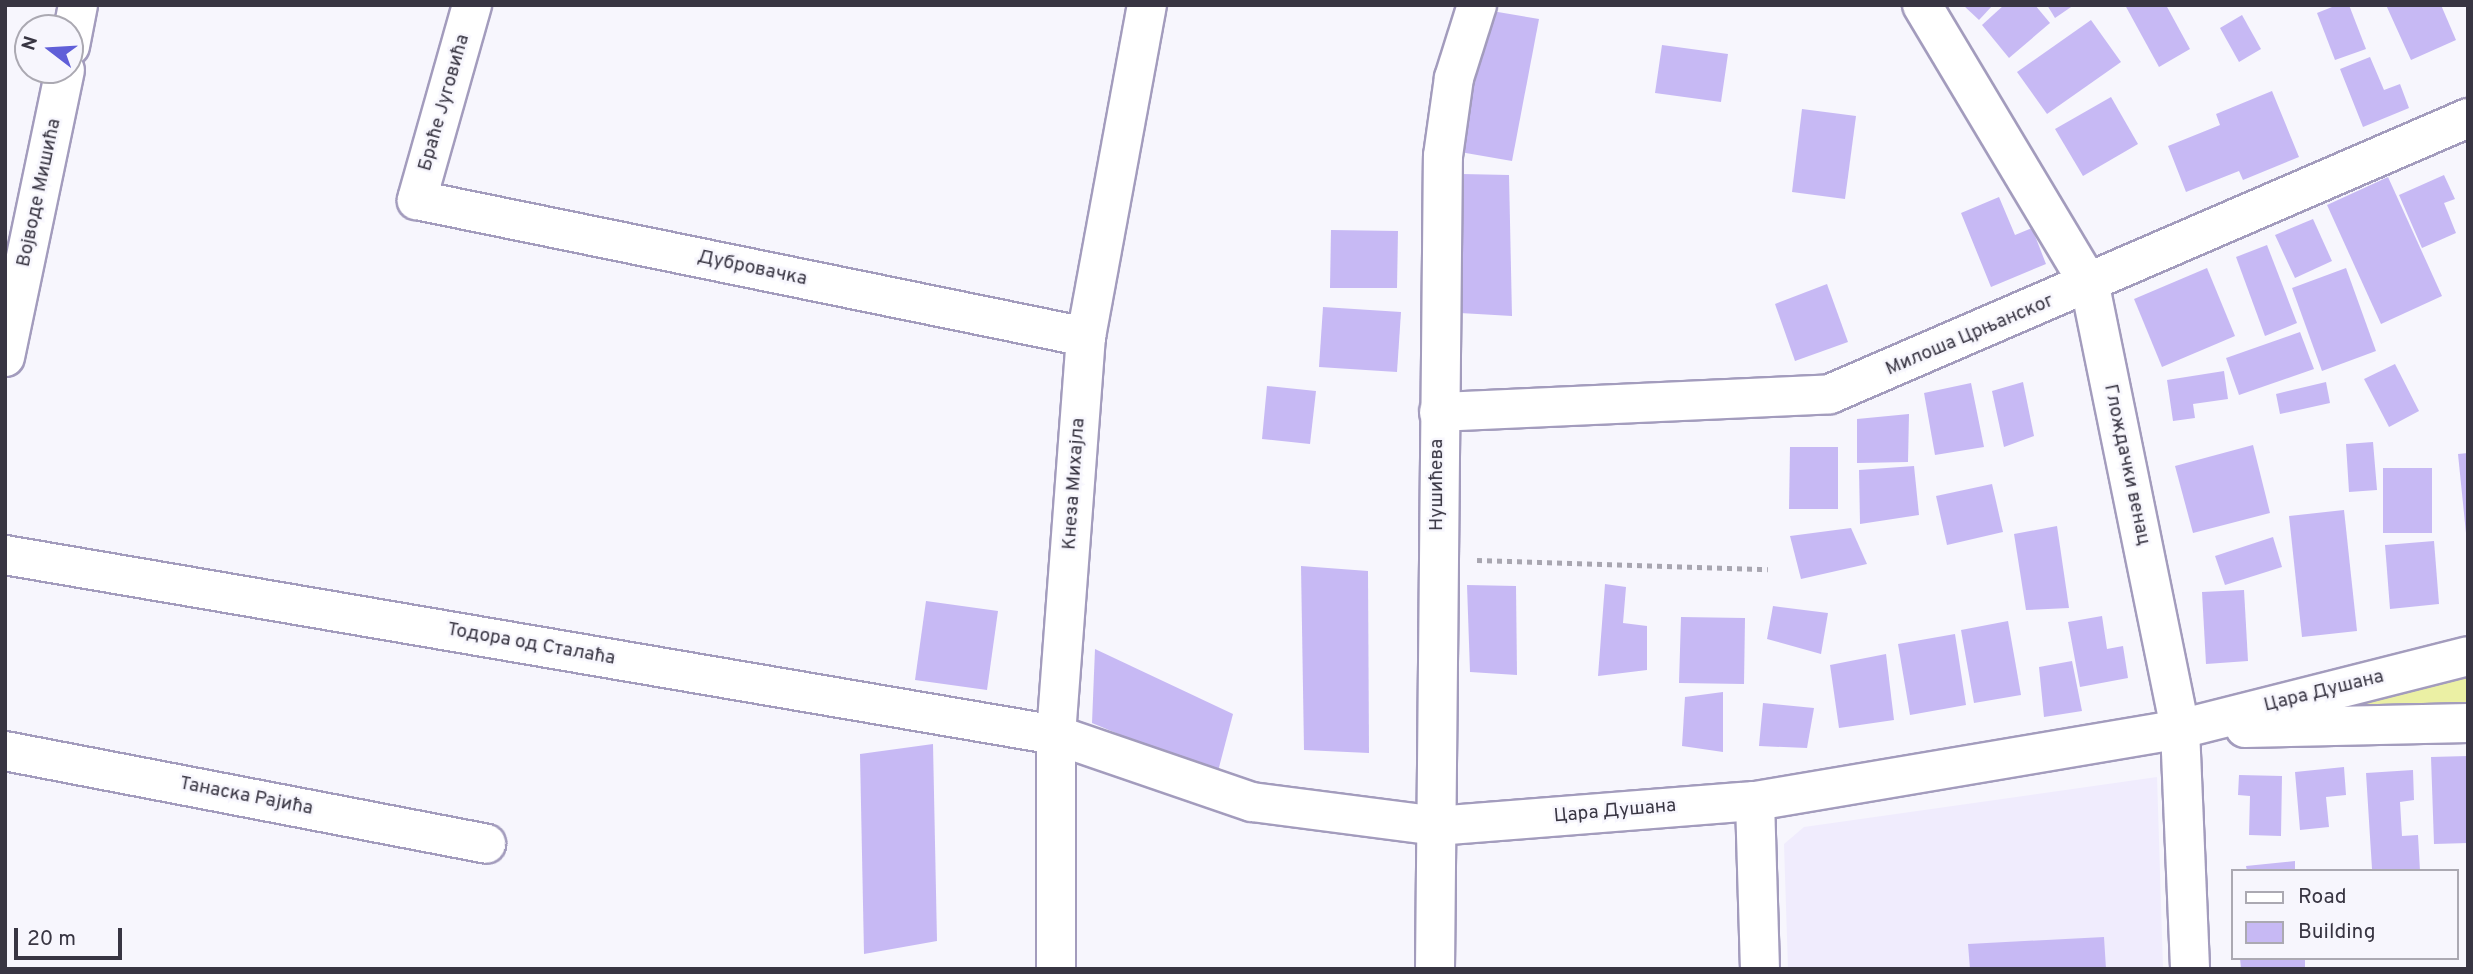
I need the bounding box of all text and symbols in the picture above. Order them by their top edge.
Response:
north arrow [14,14,84,84]
street label: Браће Југовића [415,32,475,174]
text: N [17,33,44,53]
street label: Војводе Мишића [13,117,67,269]
street label: Дубровачка [695,246,809,292]
street label: Милоша Црњанског [1883,290,2057,382]
street label: Глождачки венац [2098,382,2154,548]
street label: Кнеза Михајла [1059,417,1091,551]
street label: Нушићева [1427,439,1449,531]
street label: Тодора од Сталаћа [445,619,617,671]
street label: Цара Душана [2262,666,2386,718]
street label: Танаска Рајића [177,773,315,821]
street label: Цара Душана [1553,795,1677,829]
legend [2232,869,2459,960]
text: Road [2298,884,2347,911]
scale bar [18,914,126,958]
text: Building [2298,919,2376,946]
text: 20 m [27,926,76,953]

